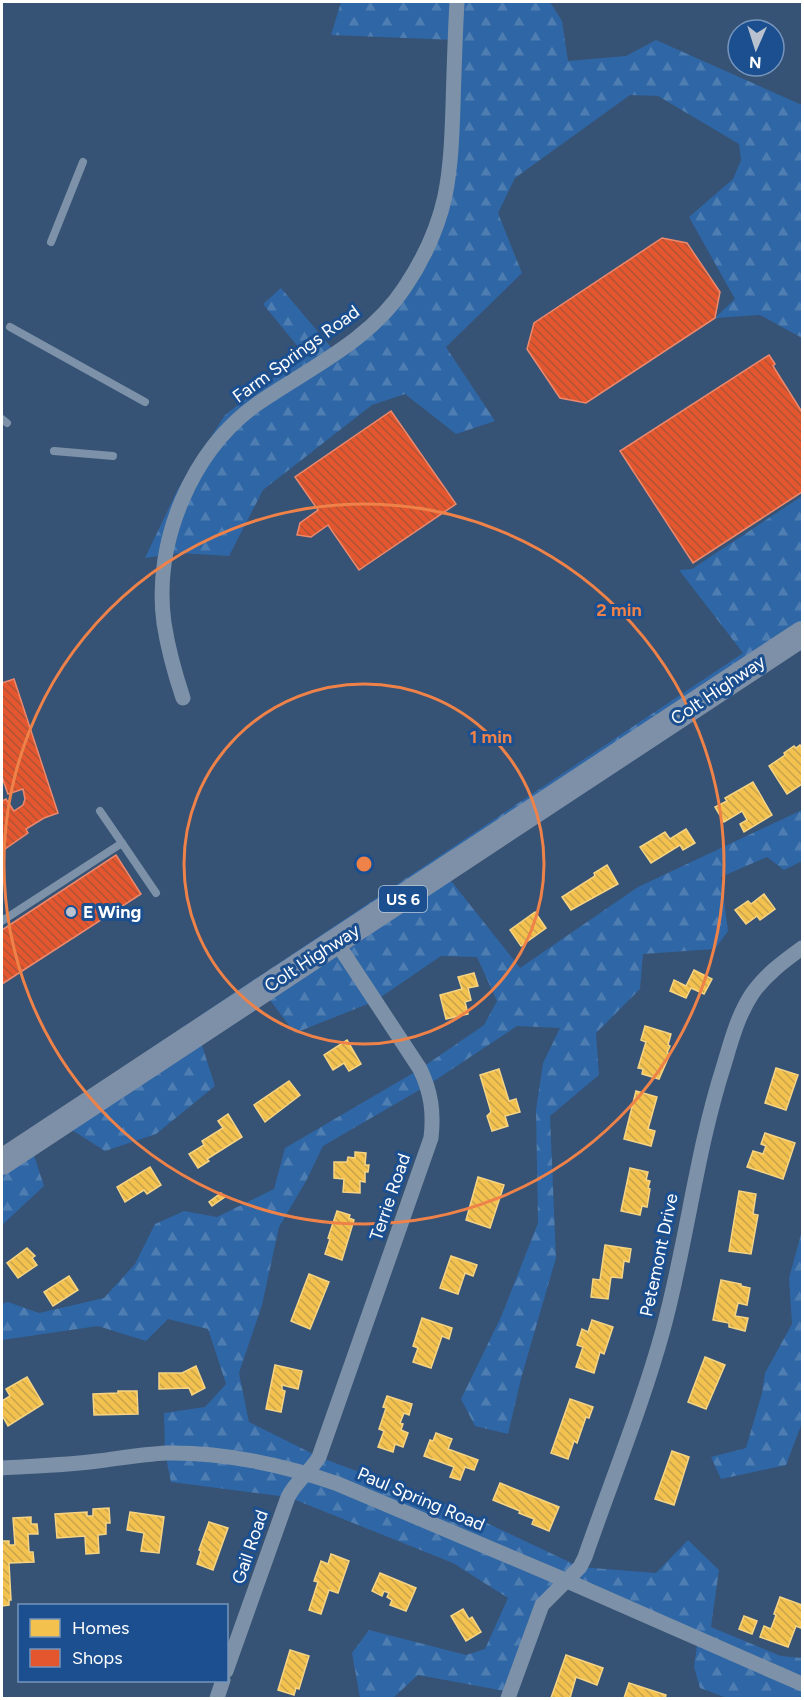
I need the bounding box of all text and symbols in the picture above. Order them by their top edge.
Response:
north arrow [726,18,786,78]
text: N [749,53,762,72]
street label: Farm Springs Road [228,301,364,407]
text: 2 min [596,599,642,621]
street label: Colt Highway [667,650,770,730]
text: 1 min [470,726,512,748]
centre of rings [354,854,374,874]
road number: US 6 [379,886,427,912]
place label: E Wing [83,901,141,923]
marker: E Wing [64,905,78,919]
street label: Colt Highway [260,919,364,997]
street label: Terrie Road [365,1151,415,1243]
street label: Petemont Drive [635,1191,683,1319]
street label: Paul Spring Road [354,1462,488,1536]
street label: Gail Road [227,1507,273,1587]
legend [18,1604,228,1682]
text: Homes [72,1617,130,1639]
text: Shops [72,1647,123,1669]

